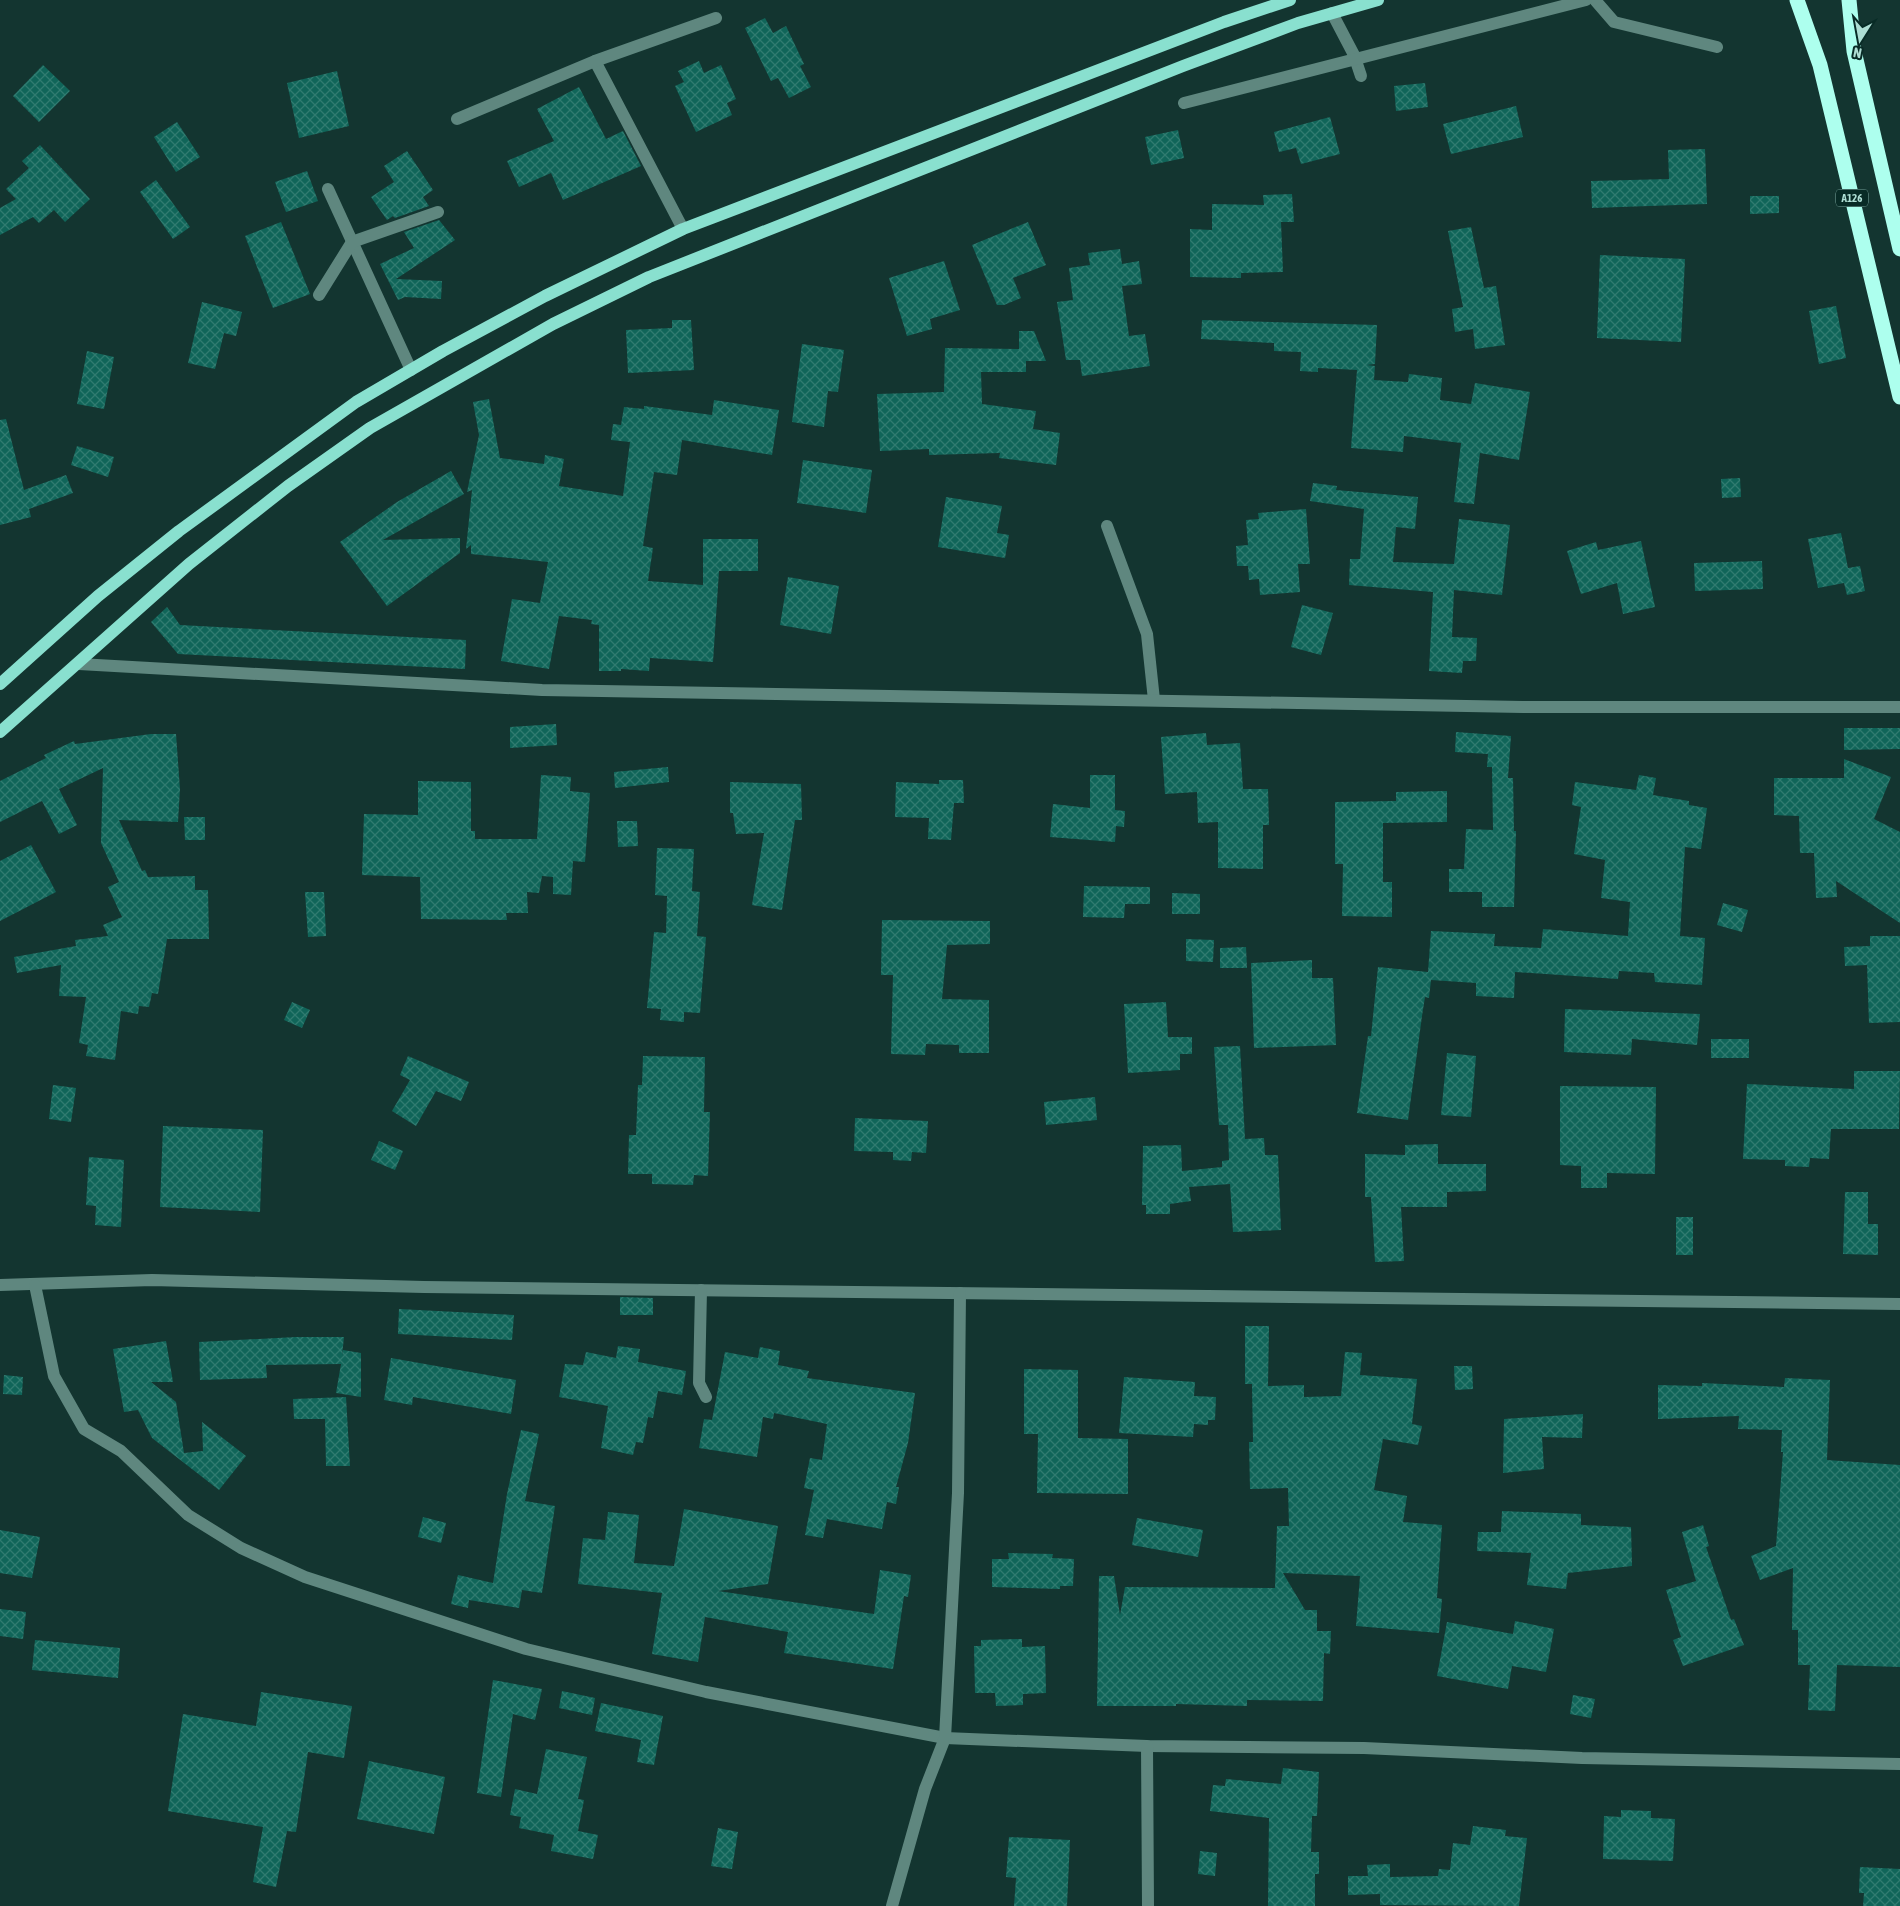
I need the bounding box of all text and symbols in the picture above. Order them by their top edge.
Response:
north arrow [1835,15,1885,65]
text: N [1852,44,1863,61]
road number: A126 [1836,190,1868,207]

